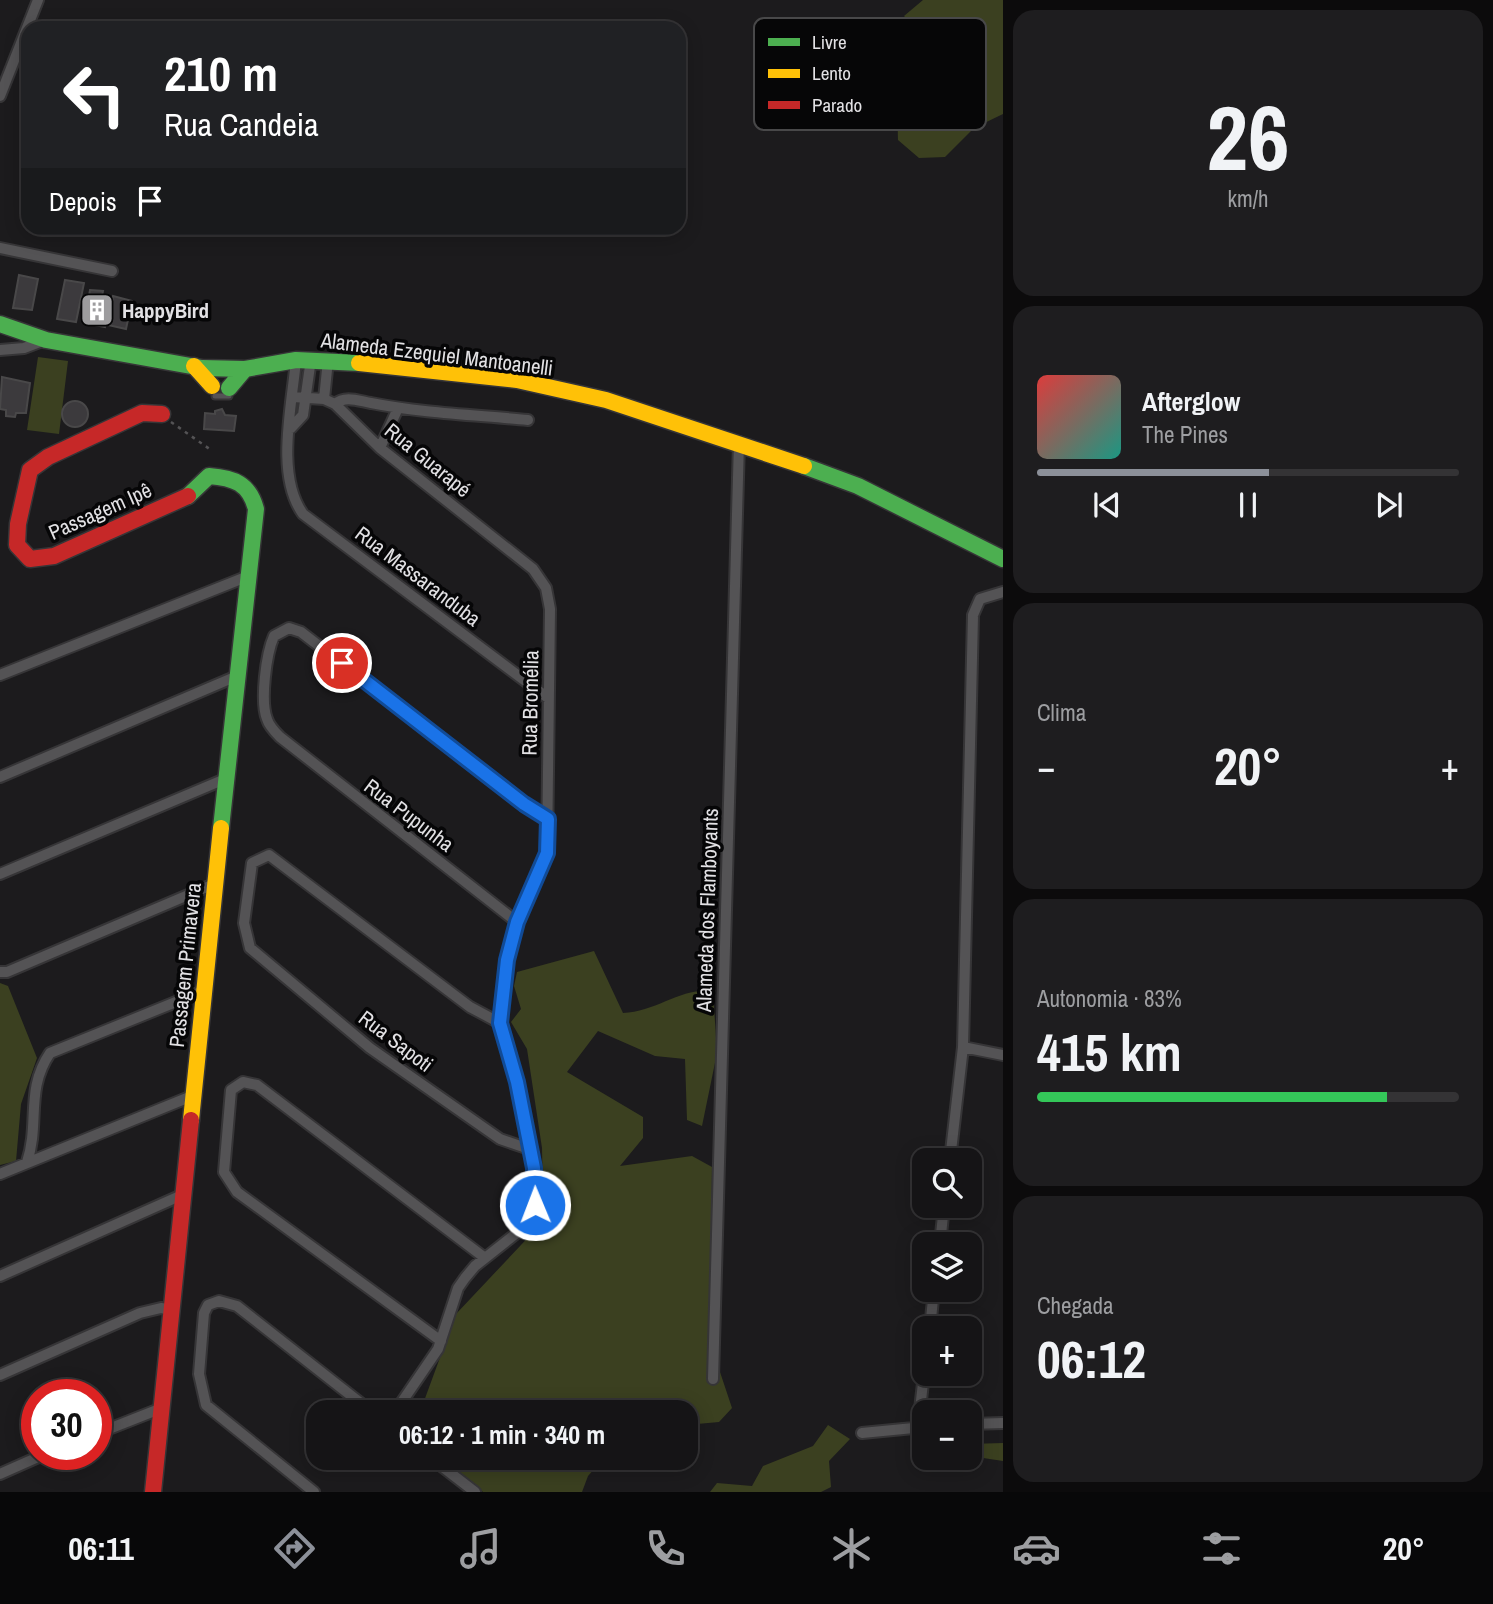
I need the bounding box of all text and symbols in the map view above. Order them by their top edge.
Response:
legend [754,18,986,130]
text: Livre [812,29,847,55]
text: 210 m [164,40,278,106]
icon: left [49,49,140,140]
text: Lento [812,60,851,86]
text: 26 [1207,76,1290,198]
text: Parado [812,92,862,118]
text: Rua Candeia [164,103,319,146]
icon: arrive [131,182,169,220]
text: km/h [1228,183,1268,214]
text: Depois [49,184,117,219]
building icon: HappyBird [78,291,116,329]
place label: HappyBird [122,296,209,325]
street label: Alameda Ezequiel Mantoanelli [318,325,555,383]
text: Afterglow [1142,384,1240,419]
street label: Rua Guarapé [379,416,477,504]
text: The Pines [1142,419,1228,450]
street label: Passagem Ipê [44,475,156,547]
icon: previous [1088,486,1126,524]
icon: pause [1229,486,1267,524]
icon: next [1370,486,1408,524]
street label: Rua Massaranduba [349,519,487,633]
pin [312,633,372,693]
icon: arrive [323,644,361,682]
street label: Rua Bromélia [515,650,545,756]
text: Clima [1037,697,1086,728]
text: 20° [1214,731,1282,801]
text: − [1037,741,1055,792]
text: + [1441,741,1459,792]
street label: Rua Pupunha [358,772,460,859]
street label: Alameda dos Flamboyants [689,808,725,1013]
street label: Passagem Primavera [162,881,208,1049]
text: Autonomia · 83% [1037,983,1182,1014]
street label: Rua Sapoti [353,1003,439,1079]
text: 415 km [1037,1017,1182,1087]
map controls [912,1148,982,1470]
button: search [912,1148,982,1218]
position arrow [498,1168,572,1242]
button: layers [912,1232,982,1302]
text: Chegada [1037,1290,1114,1321]
button: + [912,1316,982,1386]
text: 06:12 [1037,1324,1146,1394]
speed limit sign: 30 [21,1379,112,1470]
button: − [912,1400,982,1470]
text: 06:12 · 1 min · 340 m [399,1417,605,1452]
icon: directions [270,1524,319,1573]
icon: music [456,1524,505,1573]
icon: phone [641,1524,690,1573]
icon: climate [827,1524,876,1573]
icon: car [1012,1524,1061,1573]
icon: filters [1197,1524,1246,1573]
text: 06:11 [68,1527,134,1570]
text: 20° [1383,1527,1425,1570]

